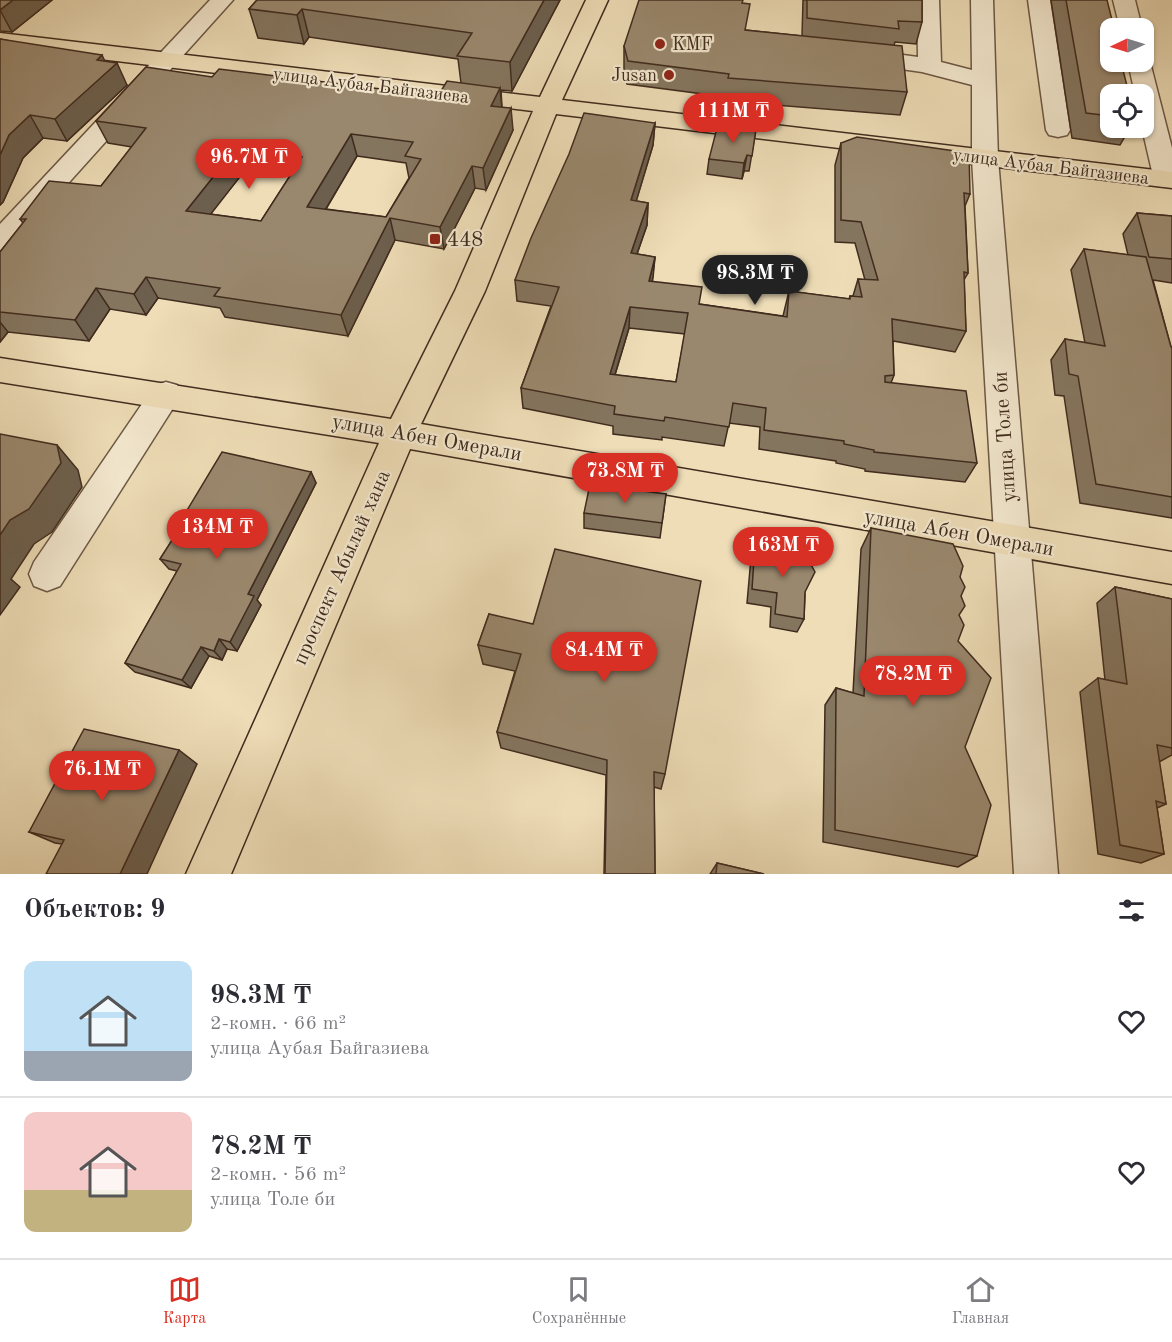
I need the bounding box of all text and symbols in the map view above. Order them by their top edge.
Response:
north arrow [1100,18,1154,72]
map controls [1100,18,1154,138]
place label: KMF [672,36,713,54]
marker: KMF [653,37,667,51]
street label: улица Аубая Байгазиева [272,65,470,107]
place label: Jusan [611,67,657,85]
marker: Jusan [662,68,676,82]
button: locate [1100,84,1154,138]
pin: 111M ₸ [684,93,782,144]
text: 111M ₸ [697,102,769,122]
pin: 96.7M ₸ [194,139,304,190]
street label: улица Аубая Байгазиева [952,146,1150,188]
text: 96.7M ₸ [210,148,288,168]
place label: 448 [447,230,484,251]
marker: 448 [428,232,442,246]
pin: 98.3M ₸ [700,255,810,306]
text: 98.3M ₸ [716,264,794,284]
street label: улица Толе би [990,371,1021,503]
street label: улица Абен Омерали [330,411,523,466]
pin: 73.8M ₸ [570,453,680,504]
text: 73.8M ₸ [586,462,664,482]
street label: проспект Абылай хана [290,467,395,668]
street label: улица Абен Омерали [862,506,1055,561]
pin: 134M ₸ [168,509,266,560]
text: 134M ₸ [181,518,253,538]
pin: 163M ₸ [734,527,832,578]
text: 163M ₸ [747,536,819,556]
pin: 84.4M ₸ [549,632,659,683]
text: 84.4M ₸ [565,641,643,661]
pin: 78.2M ₸ [858,656,968,707]
text: 78.2M ₸ [874,665,952,685]
pin: 76.1M ₸ [47,751,157,802]
text: 76.1M ₸ [63,760,141,780]
icon: filters [1115,894,1148,927]
text: Объектов: 9 [24,897,165,923]
text: 98.3M ₸ [210,983,312,1009]
icon: home [72,985,144,1057]
icon: heart [1115,1005,1148,1038]
text: 2-комн. · 66 m² [210,1014,346,1034]
text: улица Аубая Байгазиева [210,1039,429,1059]
text: 78.2M ₸ [210,1134,312,1160]
icon: home [72,1136,144,1208]
icon: heart [1115,1156,1148,1189]
text: 2-комн. · 56 m² [210,1165,346,1185]
text: улица Толе би [210,1190,335,1210]
tab: Карта [163,1273,206,1329]
tab: Сохранённые [532,1273,626,1329]
tab: Главная [952,1273,1009,1329]

